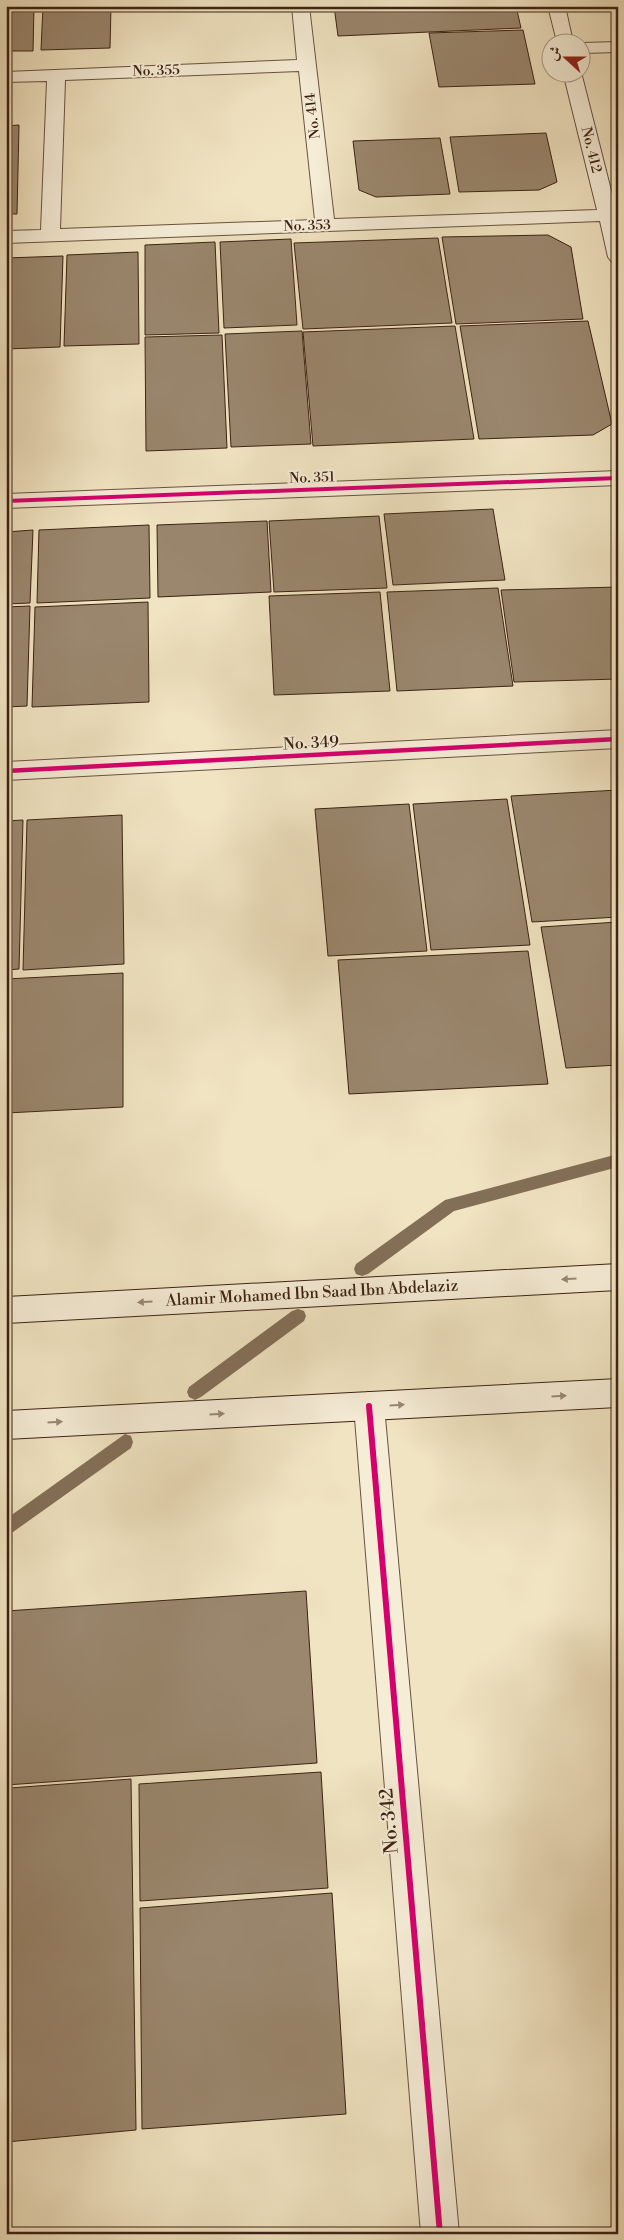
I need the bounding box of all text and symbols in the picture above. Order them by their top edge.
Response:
north arrow [542,32,592,82]
text: ش [544,44,566,63]
street label: No. 355 [132,61,180,81]
street label: No. 414 [301,92,325,140]
street label: No. 412 [577,125,605,175]
street label: No. 353 [283,216,331,236]
street label: No. 351 [289,468,335,488]
street label: No. 349 [282,732,340,754]
street label: Alamir Mohamed Ibn Saad Ibn Abdelaziz [164,1275,459,1311]
one-way arrow [561,1276,577,1284]
one-way arrow [136,1299,152,1307]
one-way arrow [552,1392,568,1400]
one-way arrow [389,1400,405,1408]
one-way arrow [209,1410,225,1418]
one-way arrow [47,1418,63,1426]
street label: No. 342 [374,1787,404,1855]

